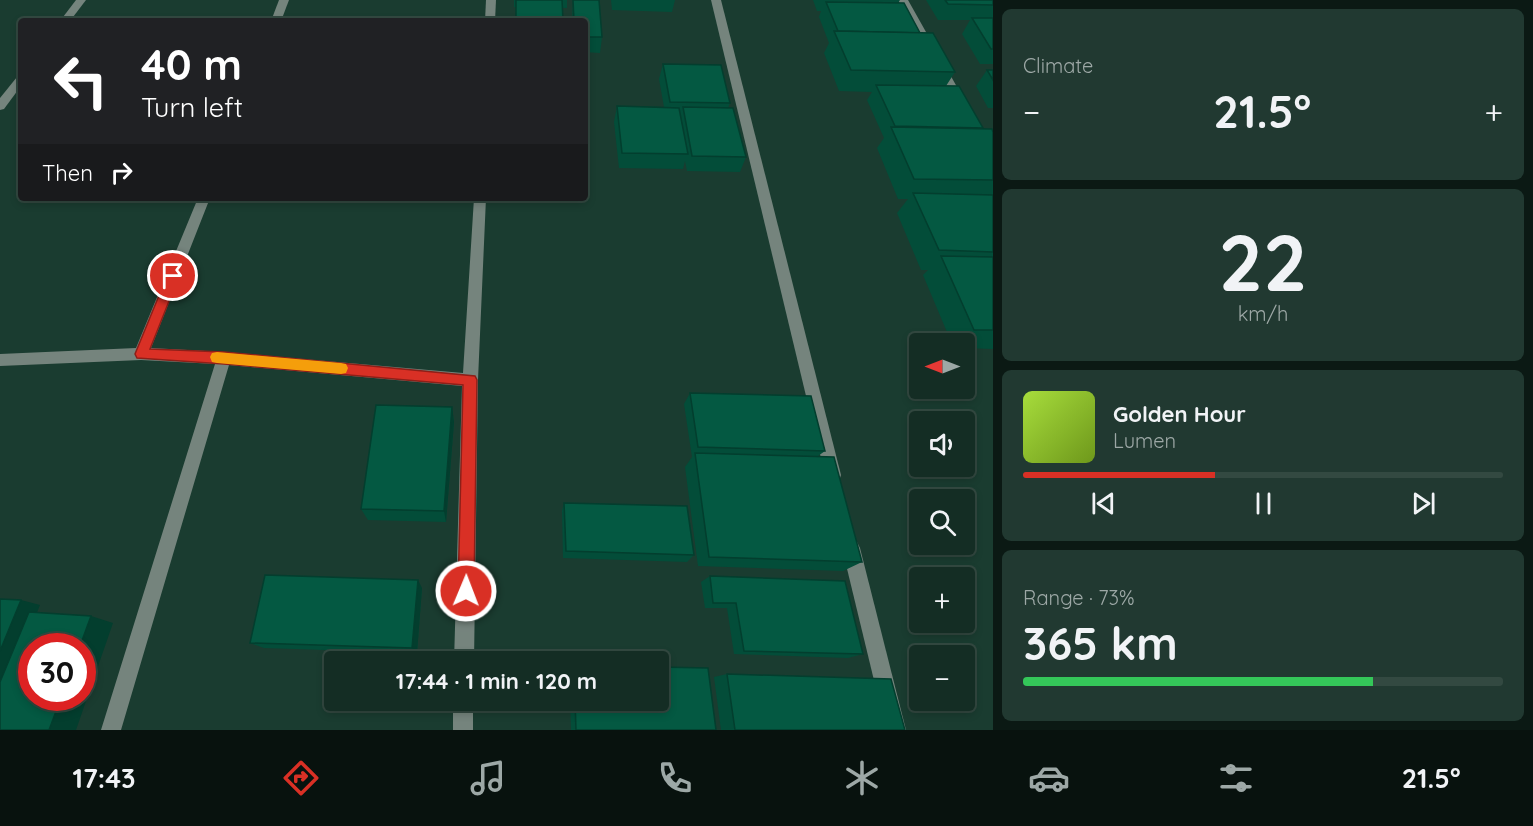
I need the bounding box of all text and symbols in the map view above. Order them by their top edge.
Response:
text: 40 m [141,38,242,91]
icon: left [42,42,120,120]
text: Climate [1023,53,1093,78]
text: 21.5° [1213,83,1311,139]
text: Turn left [141,90,243,124]
text: − [1023,91,1040,132]
text: + [1484,91,1503,132]
icon: right [105,156,138,189]
text: Then [42,159,93,187]
text: 22 [1219,213,1307,311]
pin [147,250,198,301]
icon: arrive [156,259,189,292]
text: km/h [1238,301,1288,326]
north arrow [909,333,975,399]
map controls [909,333,975,711]
text: Golden Hour [1113,400,1246,428]
button: sound [909,411,975,477]
text: Lumen [1113,428,1176,453]
icon: previous [1087,487,1120,520]
icon: pause [1247,487,1280,520]
icon: next [1407,487,1440,520]
button: search [909,489,975,555]
position arrow [434,559,498,623]
button: + [909,567,975,633]
text: Range · 73% [1023,585,1135,610]
text: 365 km [1023,615,1178,671]
speed limit sign: 30 [18,633,96,711]
button: − [909,645,975,711]
text: 17:44 · 1 min · 120 m [396,667,597,695]
icon: directions [280,757,322,799]
icon: music [467,757,509,799]
icon: phone [654,757,696,799]
icon: climate [841,757,883,799]
icon: car [1028,757,1070,799]
icon: filters [1215,757,1257,799]
text: 17:43 [72,761,136,795]
text: 21.5° [1402,761,1461,795]

